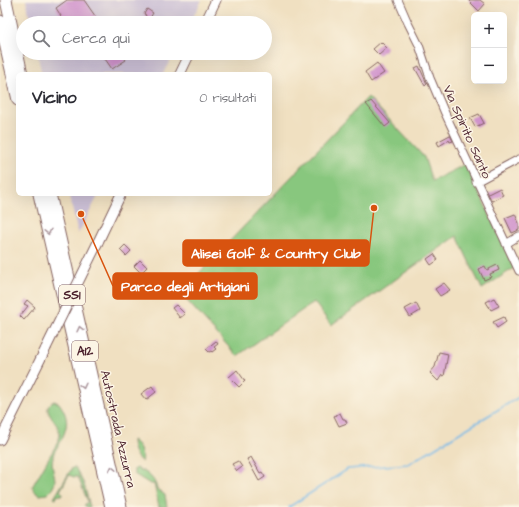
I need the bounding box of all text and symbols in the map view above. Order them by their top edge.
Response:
map controls [471,12,507,84]
button: + [471,12,507,48]
search box [16,16,272,60]
icon: search [30,27,52,49]
text: Cerca qui [62,28,130,49]
button: − [471,48,507,84]
street label: Via Spirito Santo [438,82,496,182]
text: Vicino [32,86,77,110]
text: 0 risultati [199,89,256,107]
one-way arrow [43,229,51,235]
callout: Alisei Golf & Country Club [183,240,369,266]
text: Alisei Golf & Country Club [191,244,361,264]
callout: Parco degli Artigiani [113,273,257,299]
text: Parco degli Artigiani [121,277,250,298]
road number: SS1 [59,285,85,305]
one-way arrow [77,325,85,332]
road number: A12 [72,341,98,361]
street label: Autostrada Azzurra [96,368,140,490]
one-way arrow [78,383,86,389]
one-way arrow [109,466,117,472]

